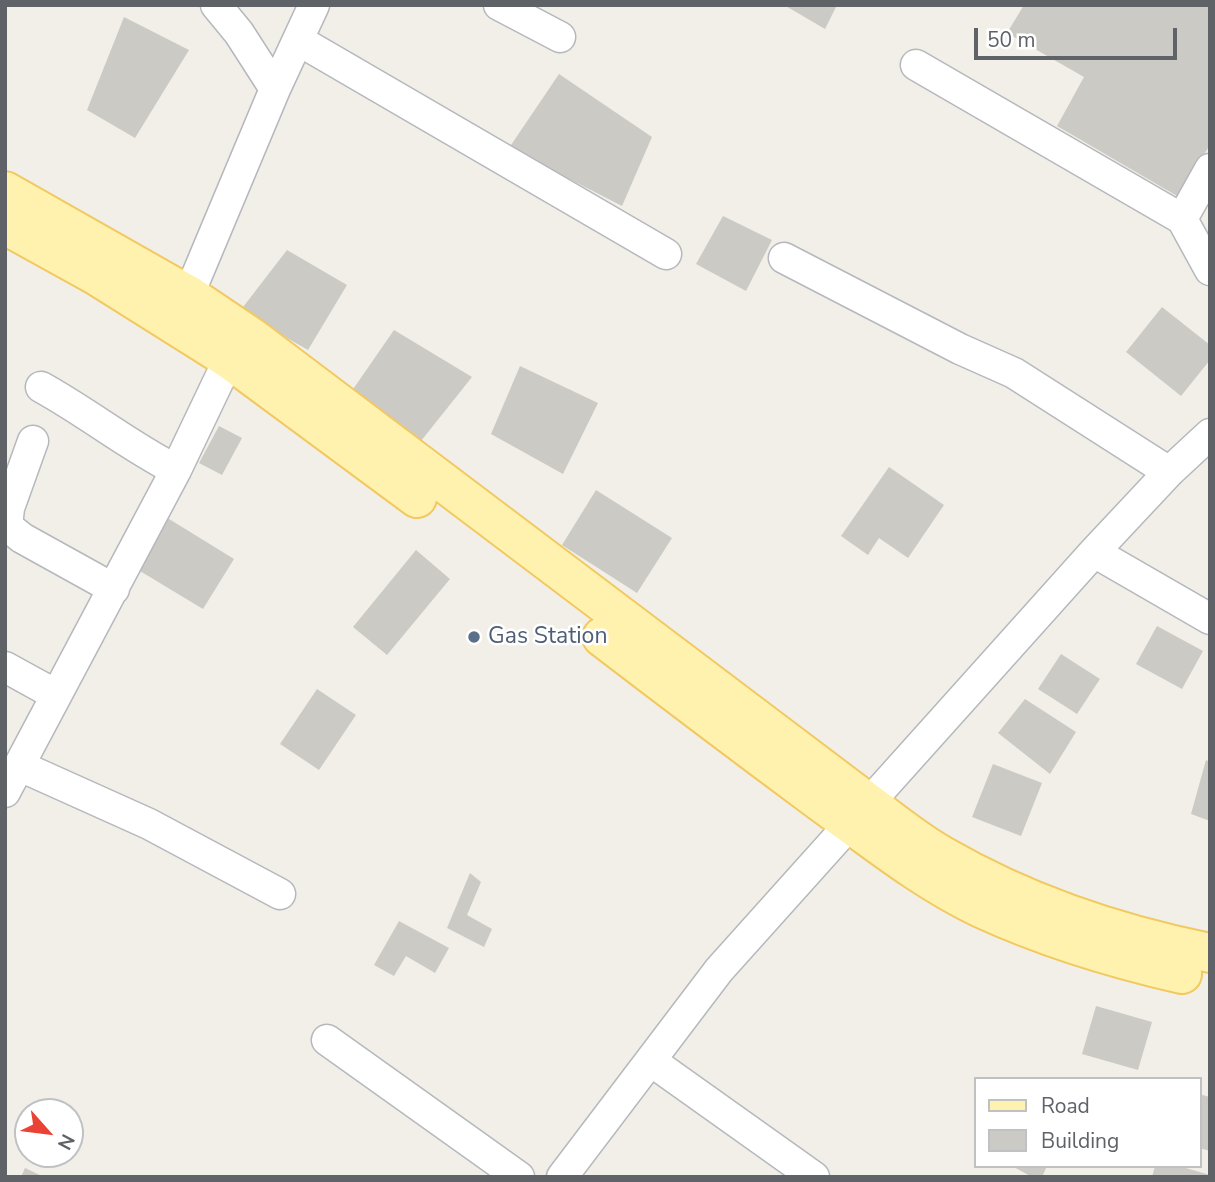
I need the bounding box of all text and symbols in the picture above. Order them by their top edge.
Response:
scale bar [977,14,1180,58]
text: 50 m [987,26,1036,54]
place label: Gas Station [488,623,607,651]
marker: Gas Station [466,629,482,645]
legend [974,1077,1201,1168]
text: Road [1041,1092,1090,1120]
north arrow [14,1098,84,1168]
text: Building [1041,1127,1119,1155]
text: N [51,1130,81,1154]

